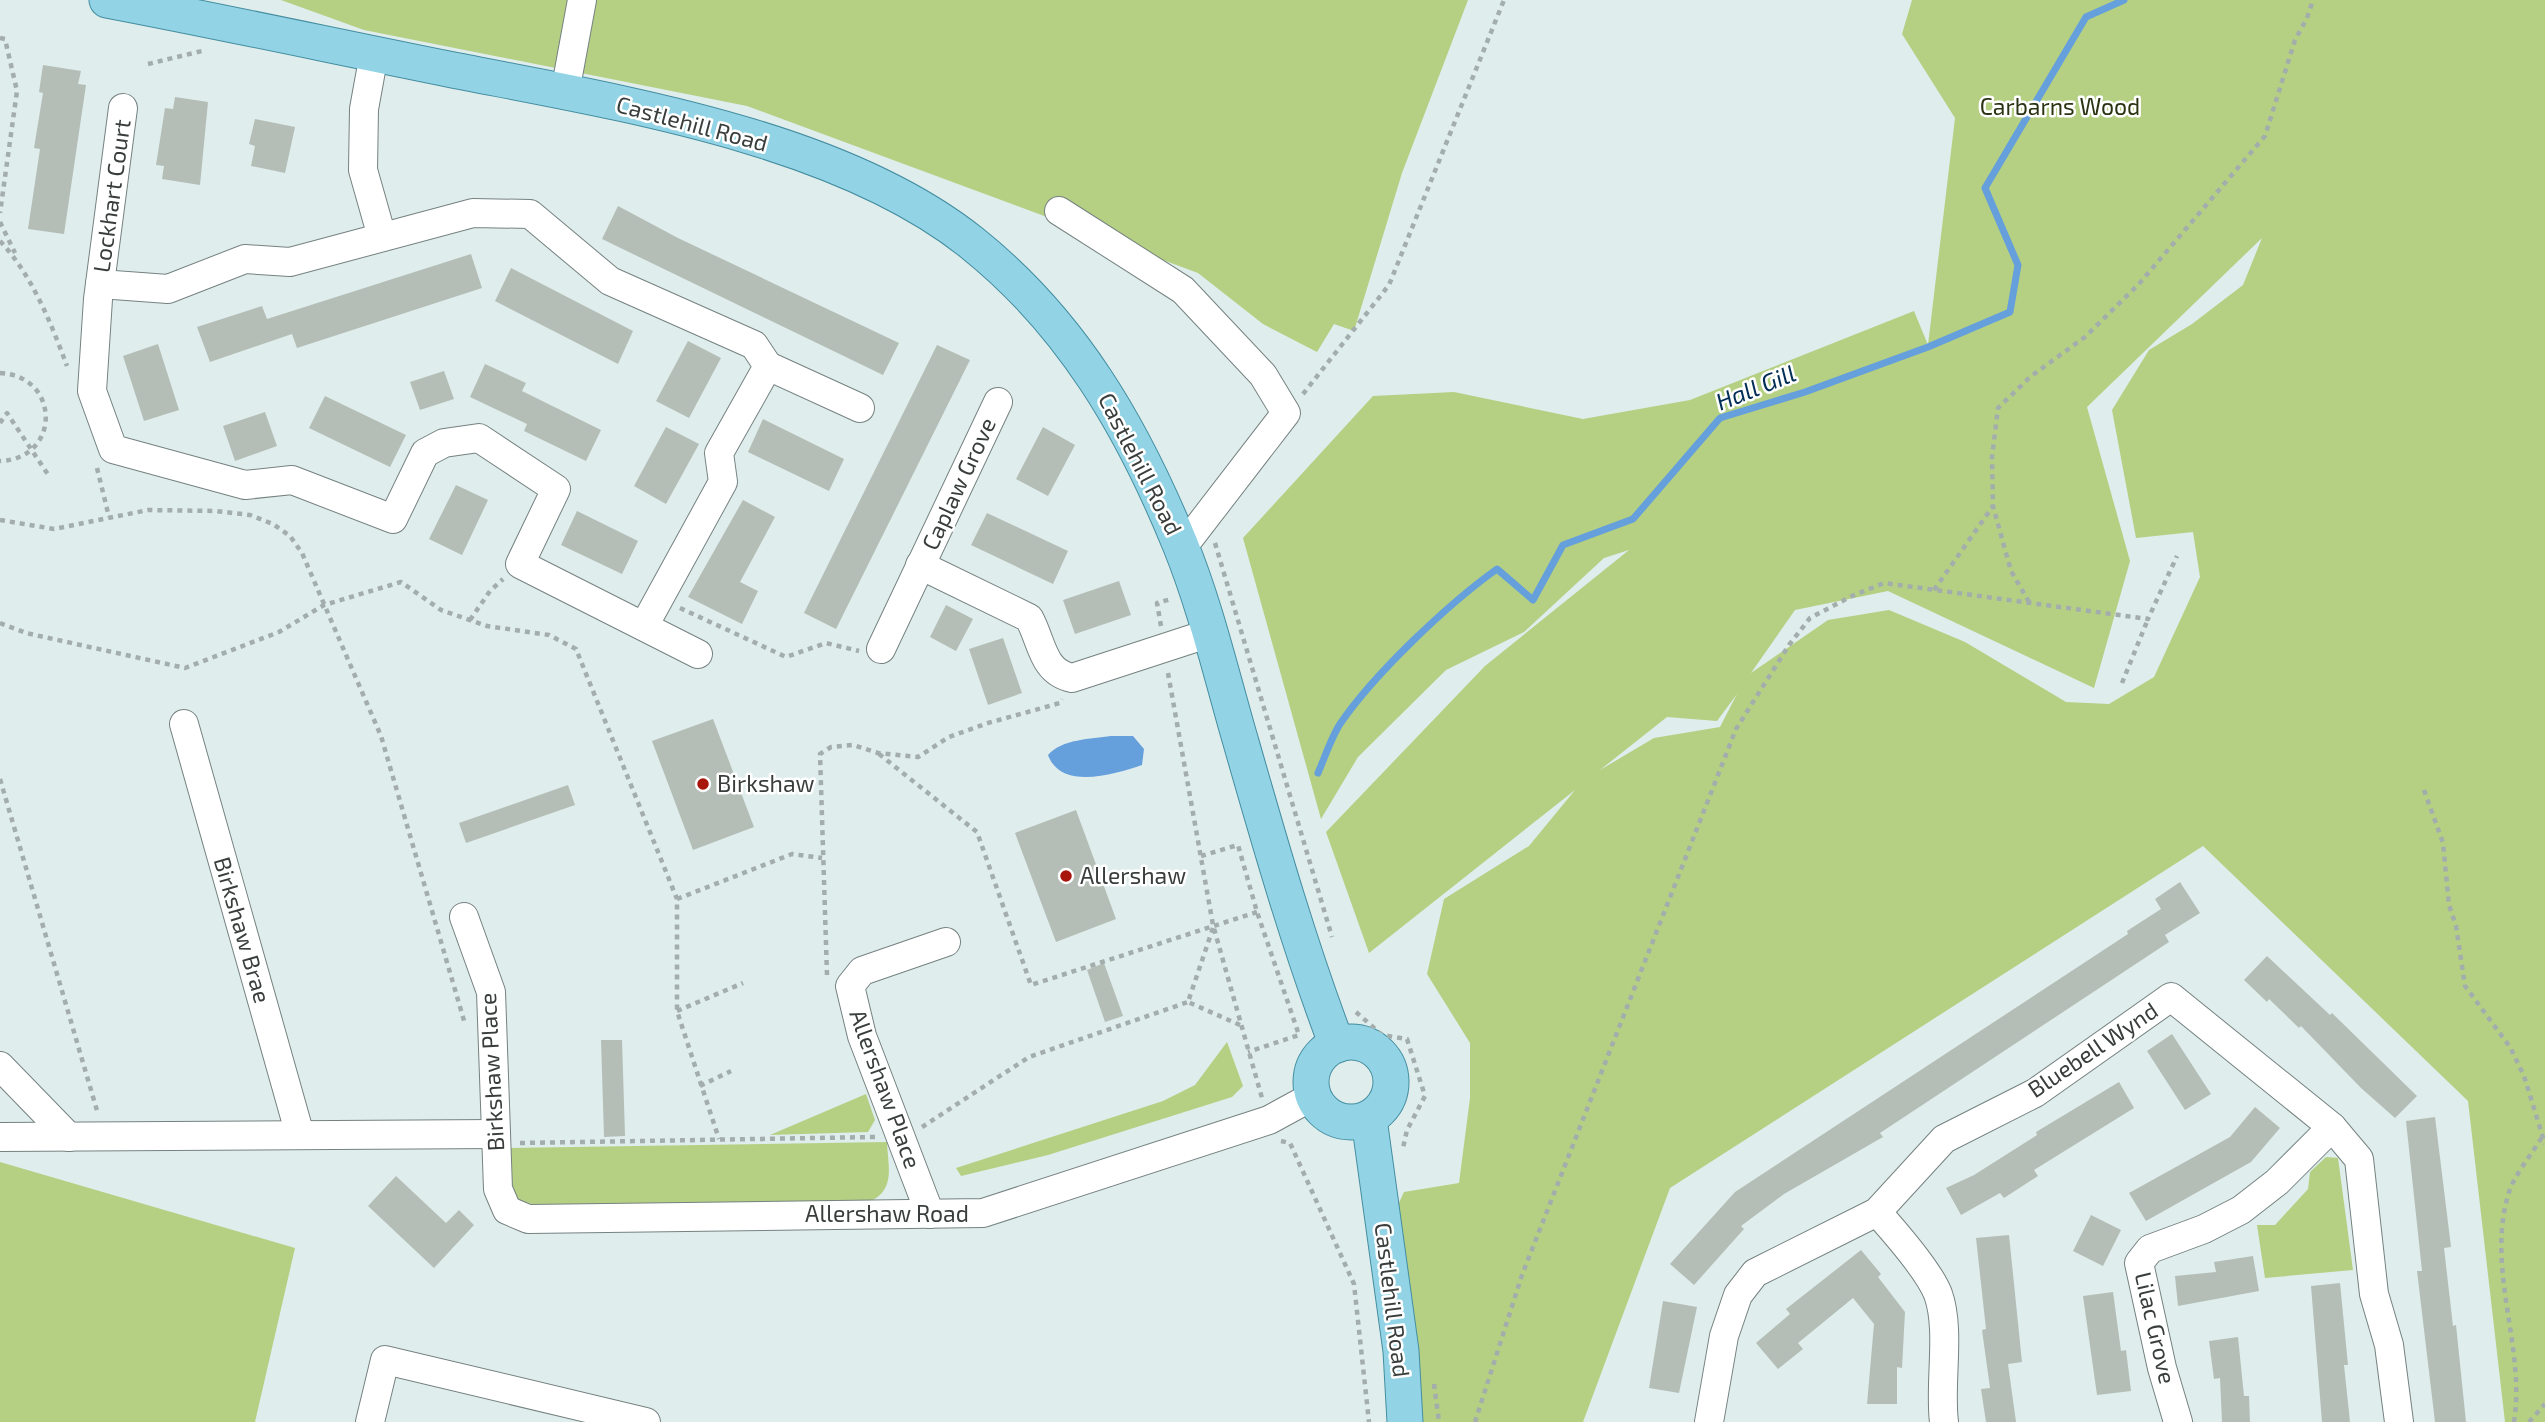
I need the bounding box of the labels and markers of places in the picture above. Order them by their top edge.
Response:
place label: Birkshaw [717,769,815,797]
marker: Birkshaw [695,776,711,792]
place label: Allershaw [1080,861,1186,889]
marker: Allershaw [1058,868,1074,884]

